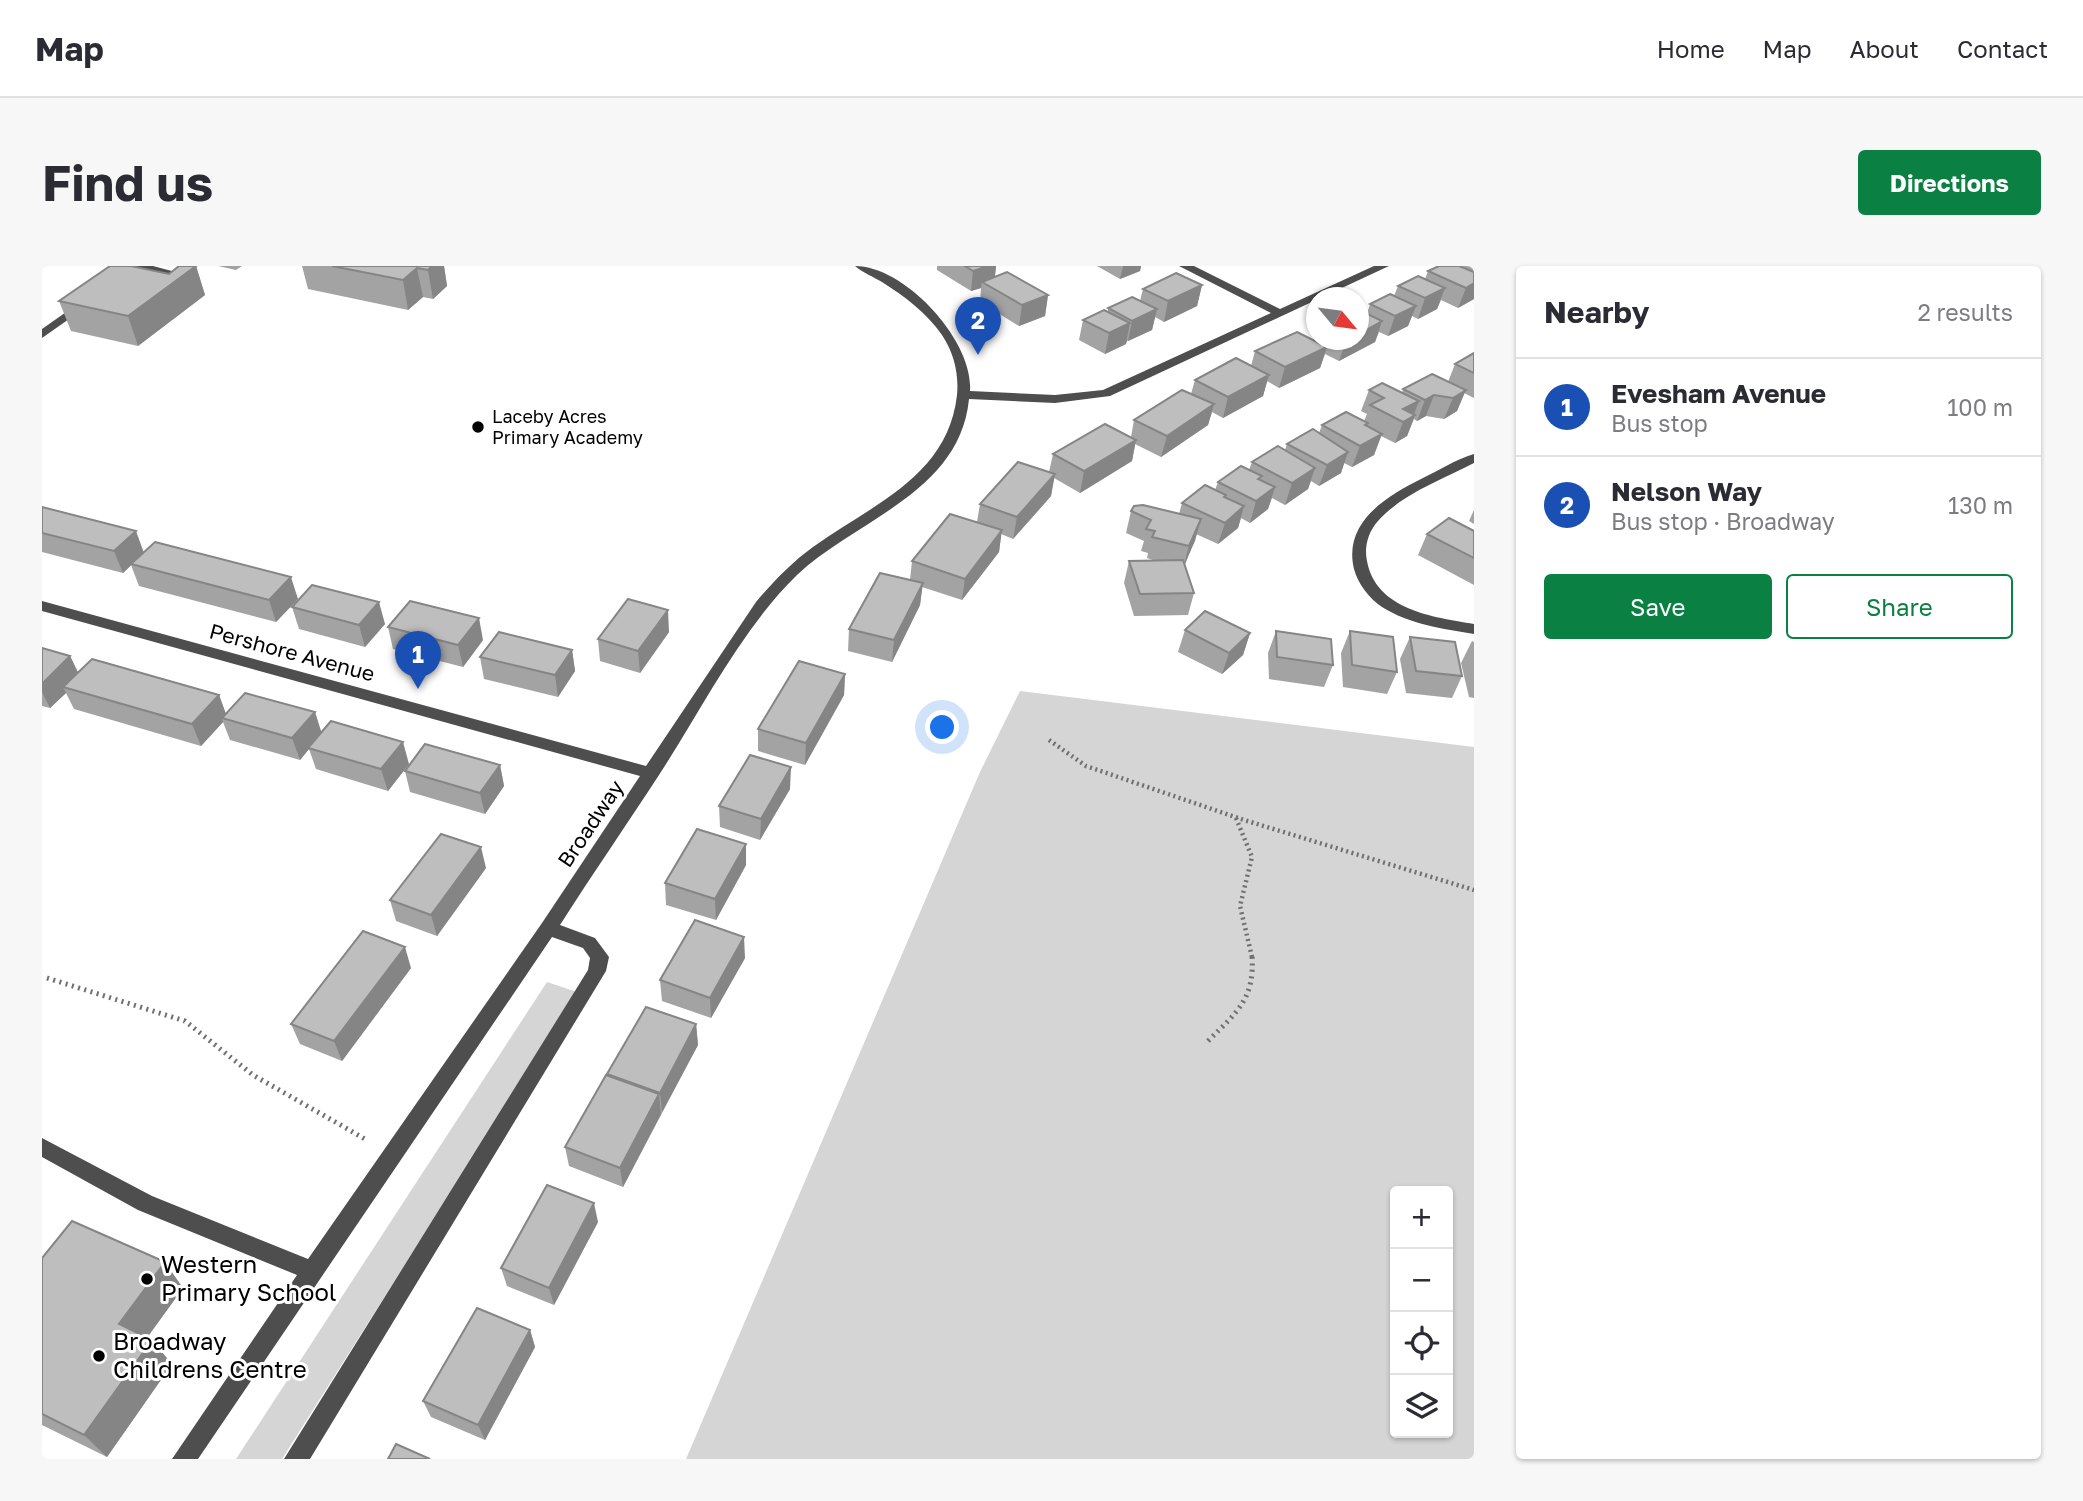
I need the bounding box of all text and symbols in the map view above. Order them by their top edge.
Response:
text: Map [35,29,104,68]
text: Home [1657,34,1725,63]
text: Map [1763,34,1812,63]
text: About [1850,34,1919,63]
text: Contact [1957,34,2048,63]
button: Directions [1858,150,2041,215]
text: Find us [42,153,213,212]
north arrow [1306,287,1369,350]
text: Nearby [1544,294,1649,330]
pin: 2 [955,297,1001,355]
text: 2 results [1917,298,2013,326]
text: Evesham Avenue [1611,378,1826,409]
text: 1 [1561,393,1573,421]
text: 100 m [1947,393,2013,421]
place label: Laceby Acres Primary Academy [492,405,643,448]
text: Bus stop [1611,409,1708,437]
marker: Laceby Acres Primary Academy [470,419,486,435]
text: Nelson Way [1611,476,1762,507]
text: 2 [1560,491,1574,519]
text: 130 m [1948,491,2013,519]
text: Bus stop · Broadway [1611,507,1835,535]
button: Save [1544,574,1772,639]
button: Share [1786,574,2013,639]
street label: Pershore Avenue [207,617,378,687]
pin: 1 [395,631,441,689]
your location [925,710,959,744]
street label: Broadway [552,775,629,872]
map controls [1390,1186,1453,1438]
button: + [1390,1186,1453,1249]
place label: Western Primary School [161,1249,337,1306]
button: − [1390,1249,1453,1312]
marker: Western Primary School [139,1271,155,1287]
button: locate [1390,1312,1453,1375]
place label: Broadway Childrens Centre [113,1326,307,1383]
marker: Broadway Childrens Centre [91,1348,107,1364]
button: layers [1390,1375,1453,1438]

